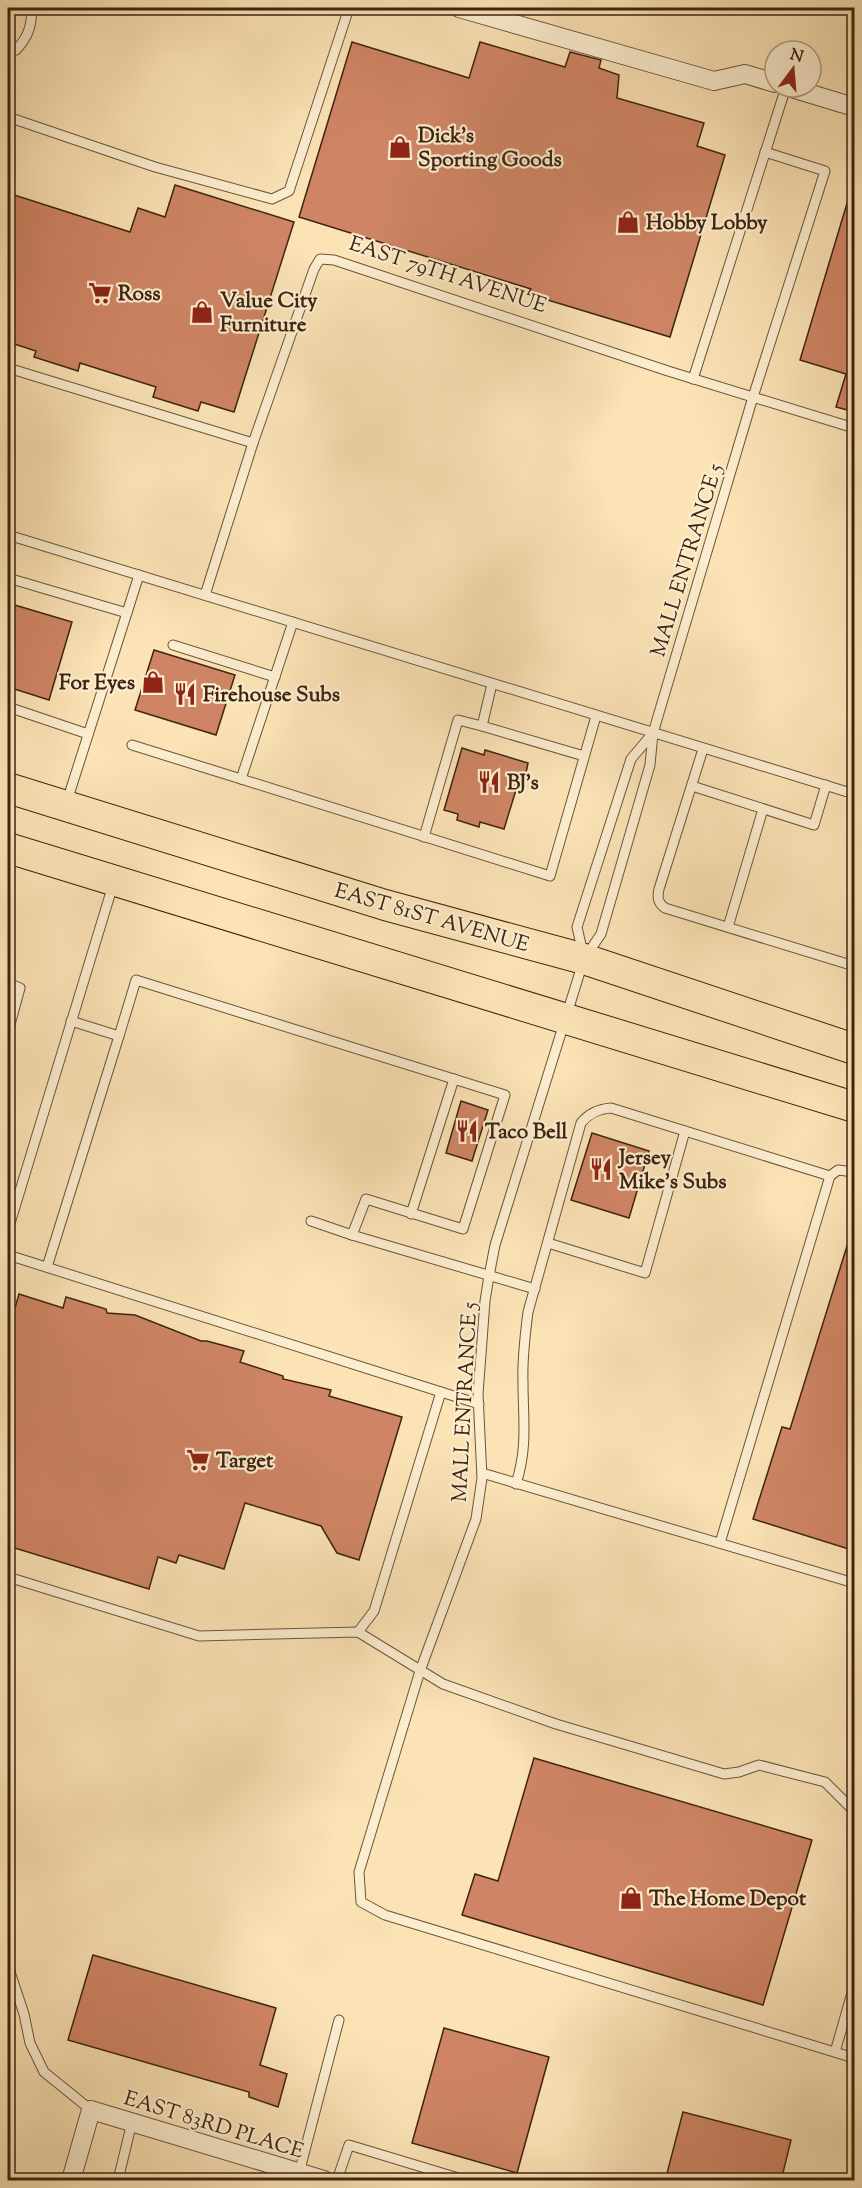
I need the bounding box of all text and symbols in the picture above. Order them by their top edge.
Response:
north arrow [763,39,823,99]
text: N [787,44,806,70]
place label: Dick's Sporting Goods [418,122,562,176]
shop icon: Dick's Sporting Goods [387,134,413,160]
shop icon: Hobby Lobby [615,209,641,235]
place label: Hobby Lobby [646,209,768,239]
street label: EAST 79TH AVENUE [345,230,550,322]
supermarket icon: Ross [87,280,113,306]
place label: Ross [118,280,160,310]
place label: Value City Furniture [220,287,318,341]
shop icon: Value City Furniture [189,299,215,325]
street label: MALL ENTRANCE 5 [644,460,732,661]
place label: For Eyes [59,669,135,699]
shop icon: For Eyes [140,669,166,695]
restaurant icon: Firehouse Subs [172,681,198,707]
place label: Firehouse Subs [203,681,340,711]
restaurant icon: BJ's [476,769,502,795]
place label: BJ's [507,769,539,799]
street label: EAST 81ST AVENUE [331,877,532,961]
restaurant icon: Taco Bell [454,1118,480,1144]
place label: Taco Bell [485,1118,568,1148]
place label: Jersey Mike's Subs [617,1144,727,1198]
restaurant icon: Jersey Mike's Subs [588,1156,614,1182]
street label: MALL ENTRANCE 5 [446,1301,486,1503]
supermarket icon: Target [185,1447,211,1473]
place label: Target [216,1447,274,1477]
shop icon: The Home Depot [618,1885,644,1911]
place label: The Home Depot [649,1885,807,1915]
street label: EAST 83RD PLACE [120,2084,307,2168]

